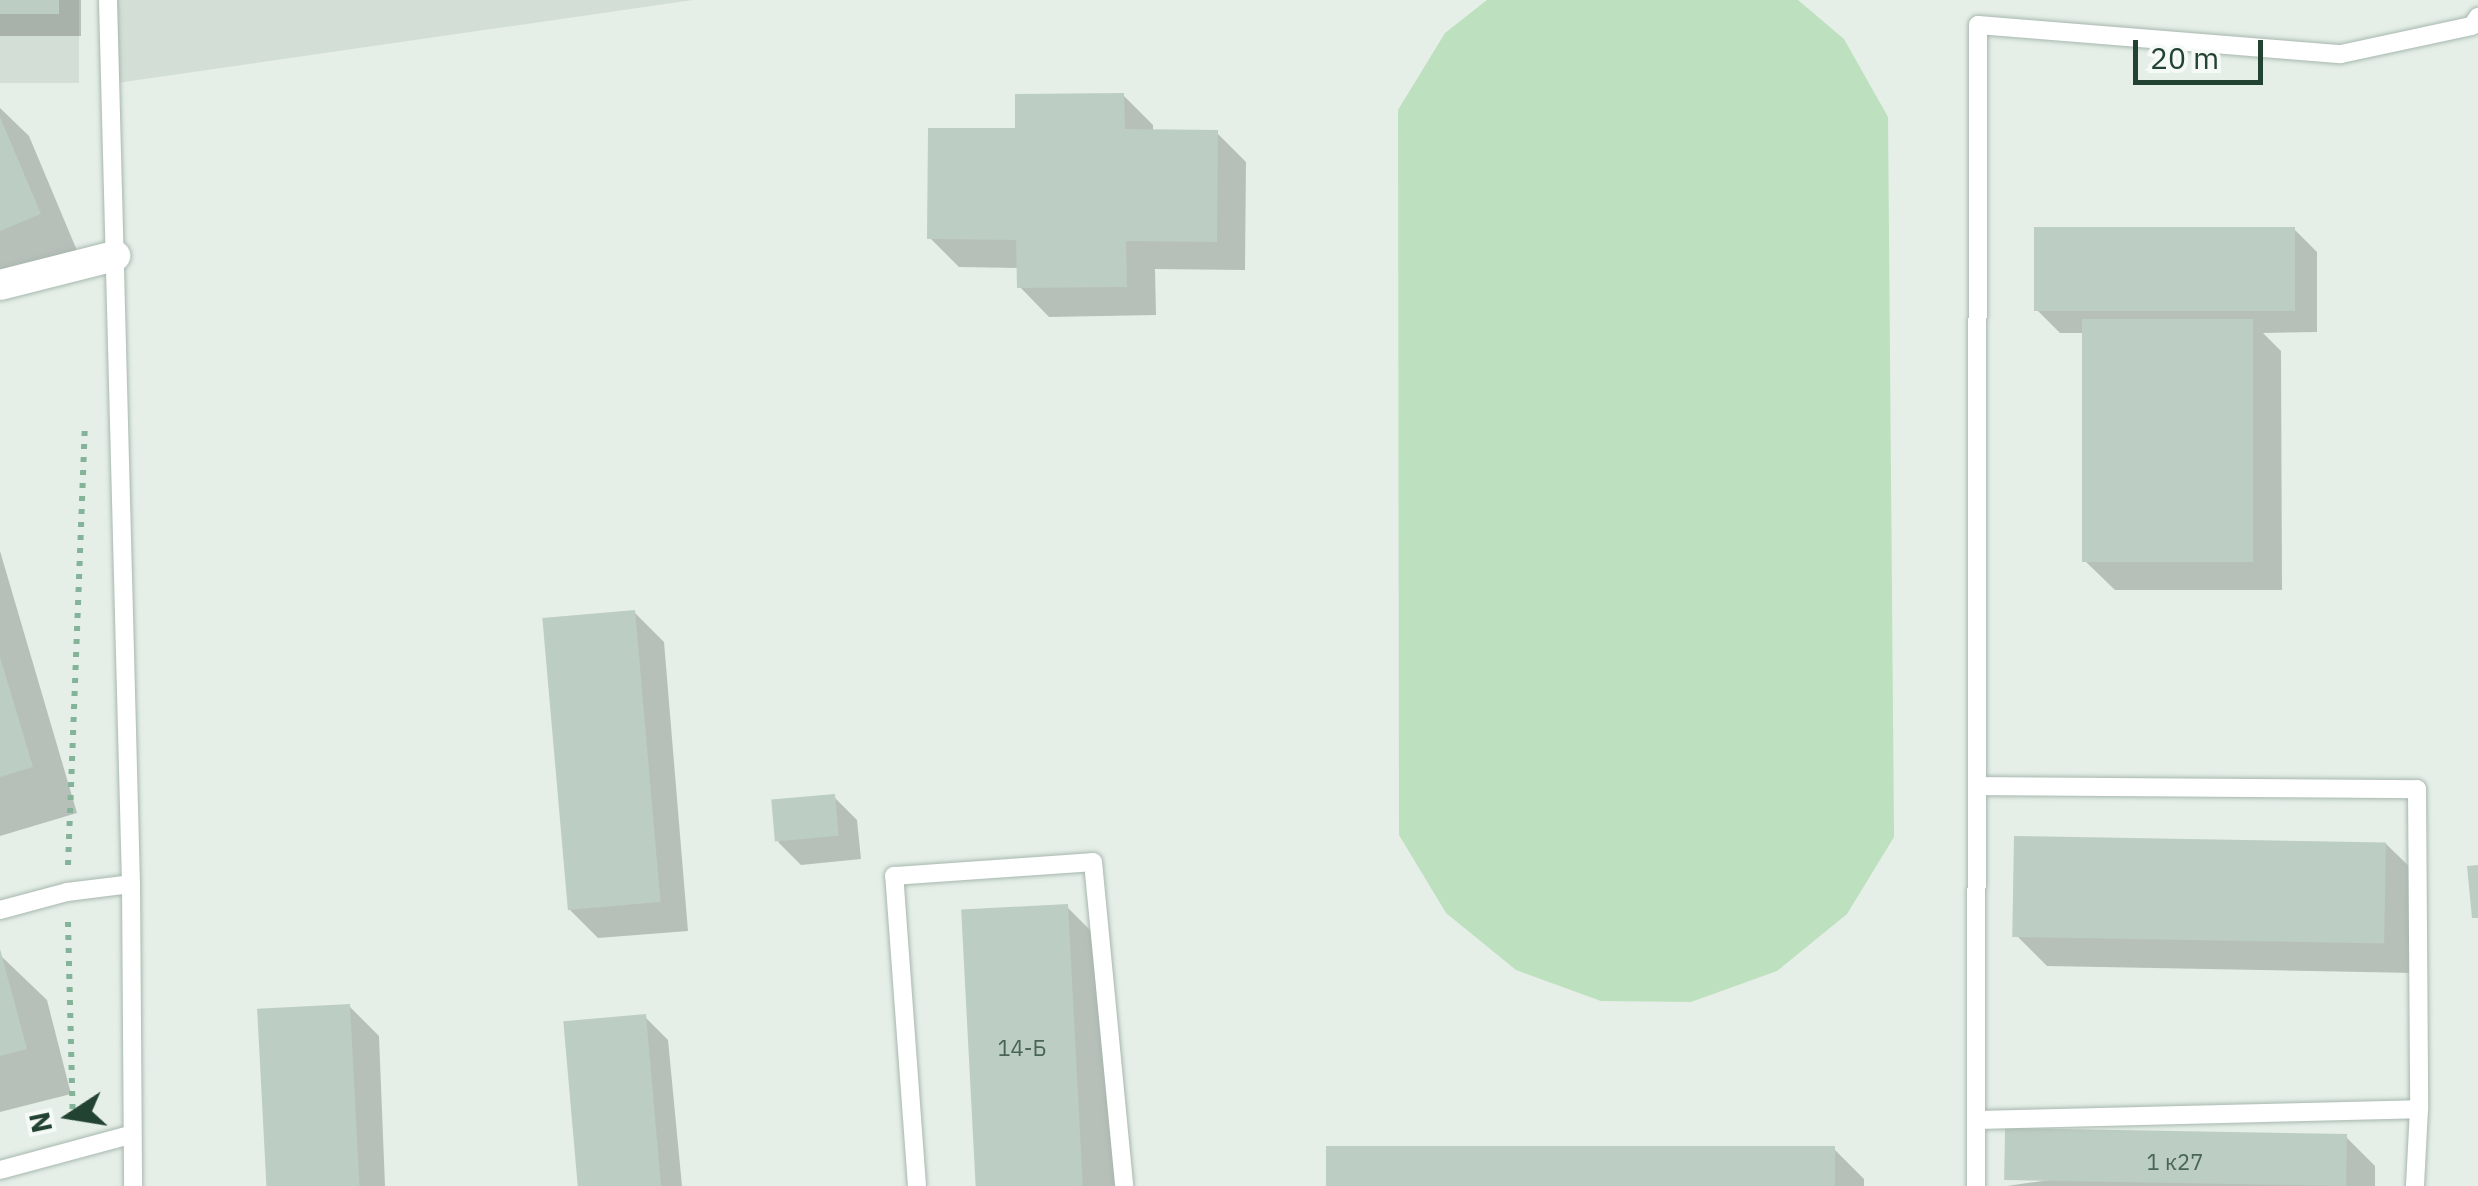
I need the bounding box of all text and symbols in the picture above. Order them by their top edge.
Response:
scale bar [2138,20,2268,82]
text: 20 m [2150,38,2219,77]
house number: 14-Б [997,1035,1047,1061]
north arrow [20,1066,120,1166]
text: N [20,1109,60,1136]
house number: 1 к27 [2147,1149,2203,1175]

